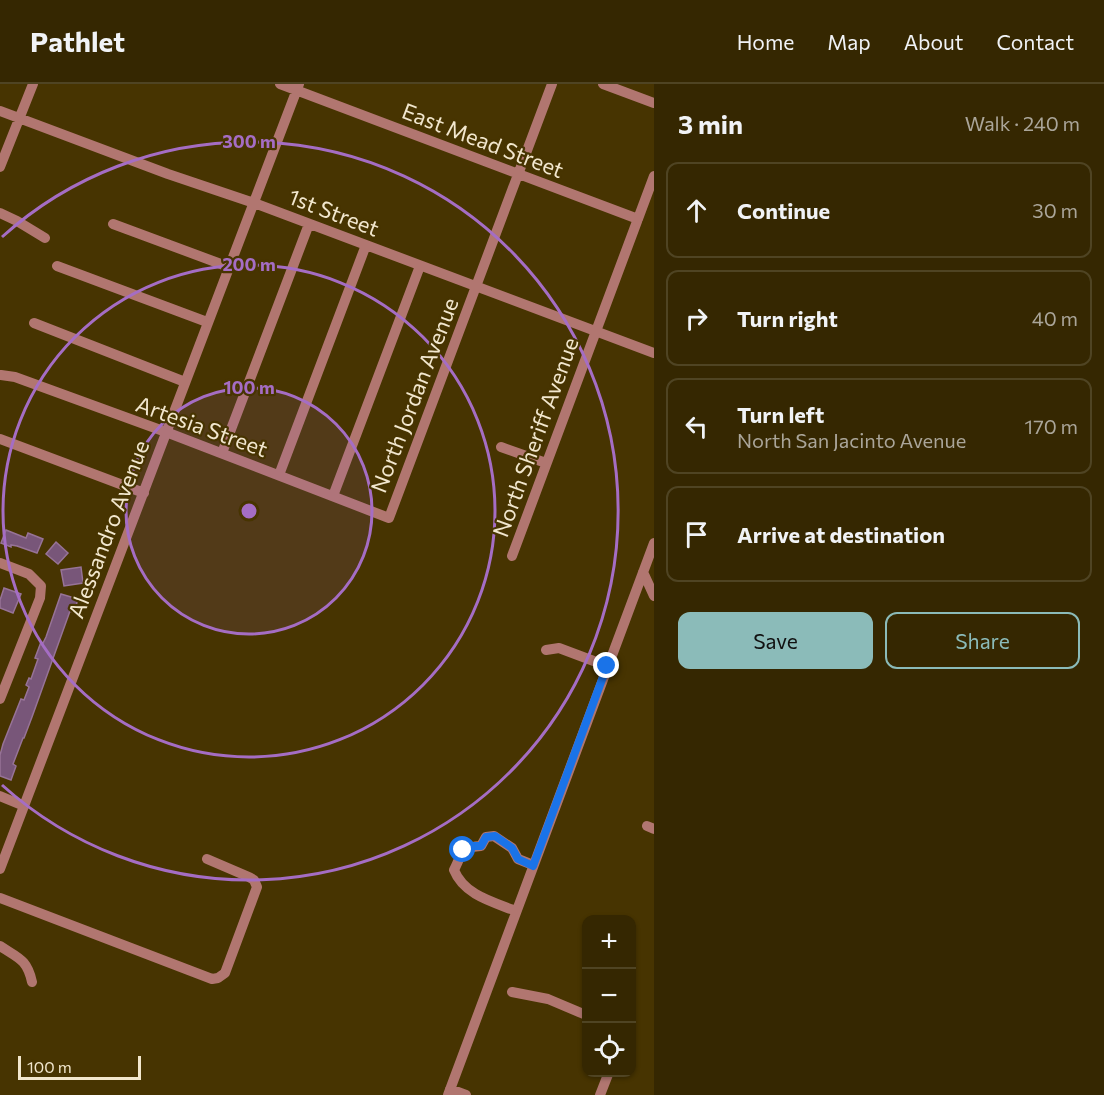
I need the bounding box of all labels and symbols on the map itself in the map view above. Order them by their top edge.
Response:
street label: East Mead Street [398,97,568,183]
text: 300 m [222,130,276,152]
street label: 1st Street [285,182,383,242]
text: 200 m [222,253,276,275]
street label: North Jordan Avenue [364,294,464,496]
street label: North Sheriff Avenue [486,334,584,540]
text: 100 m [223,376,275,398]
street label: Artesia Street [133,390,271,462]
street label: Alessandro Avenue [62,436,154,622]
centre of rings [239,501,259,521]
route end [593,652,619,678]
route start [449,836,475,862]
scale bar [18,1053,141,1080]

